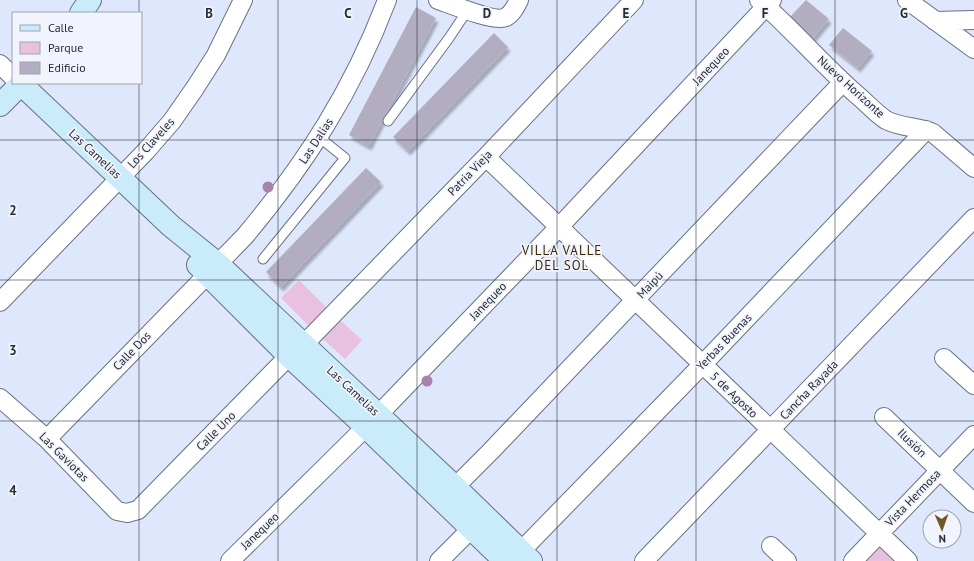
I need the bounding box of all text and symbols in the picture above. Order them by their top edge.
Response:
text: B [205,5,213,22]
text: C [344,5,352,22]
text: D [483,5,491,22]
text: E [623,5,630,22]
text: F [762,5,769,22]
text: G [900,5,908,22]
legend [12,12,142,84]
text: Calle [48,20,74,35]
text: Parque [48,40,83,55]
street label: Janequeo [688,43,732,89]
street label: Nuevo Horizonte [814,52,888,121]
text: Edificio [48,60,86,75]
street label: Los Claveles [124,114,177,171]
street label: Las Dalias [295,115,336,166]
street label: Las Camelias [66,126,125,182]
street label: Patria Vieja [444,147,495,199]
text: 2 [9,202,17,219]
district label: VILLA VALLE DEL SOL [521,242,602,274]
street label: Maipú [633,268,666,301]
street label: Janequeo [465,278,509,324]
street label: Yerbas Buenas [693,310,755,373]
street label: Calle Dos [109,328,154,373]
text: 3 [9,342,17,359]
street label: Cancha Rayada [776,357,841,423]
street label: Las Camelias [324,363,383,419]
street label: 5 de Agosto [707,368,761,421]
street label: Calle Uno [193,408,239,454]
street label: Ilusión [895,425,930,460]
street label: Las Gaviotas [36,429,92,485]
street label: Vista Hermosa [881,466,944,530]
text: 4 [9,482,17,499]
street label: Janequeo [237,509,282,553]
north arrow [922,509,962,549]
text: N [938,532,946,546]

